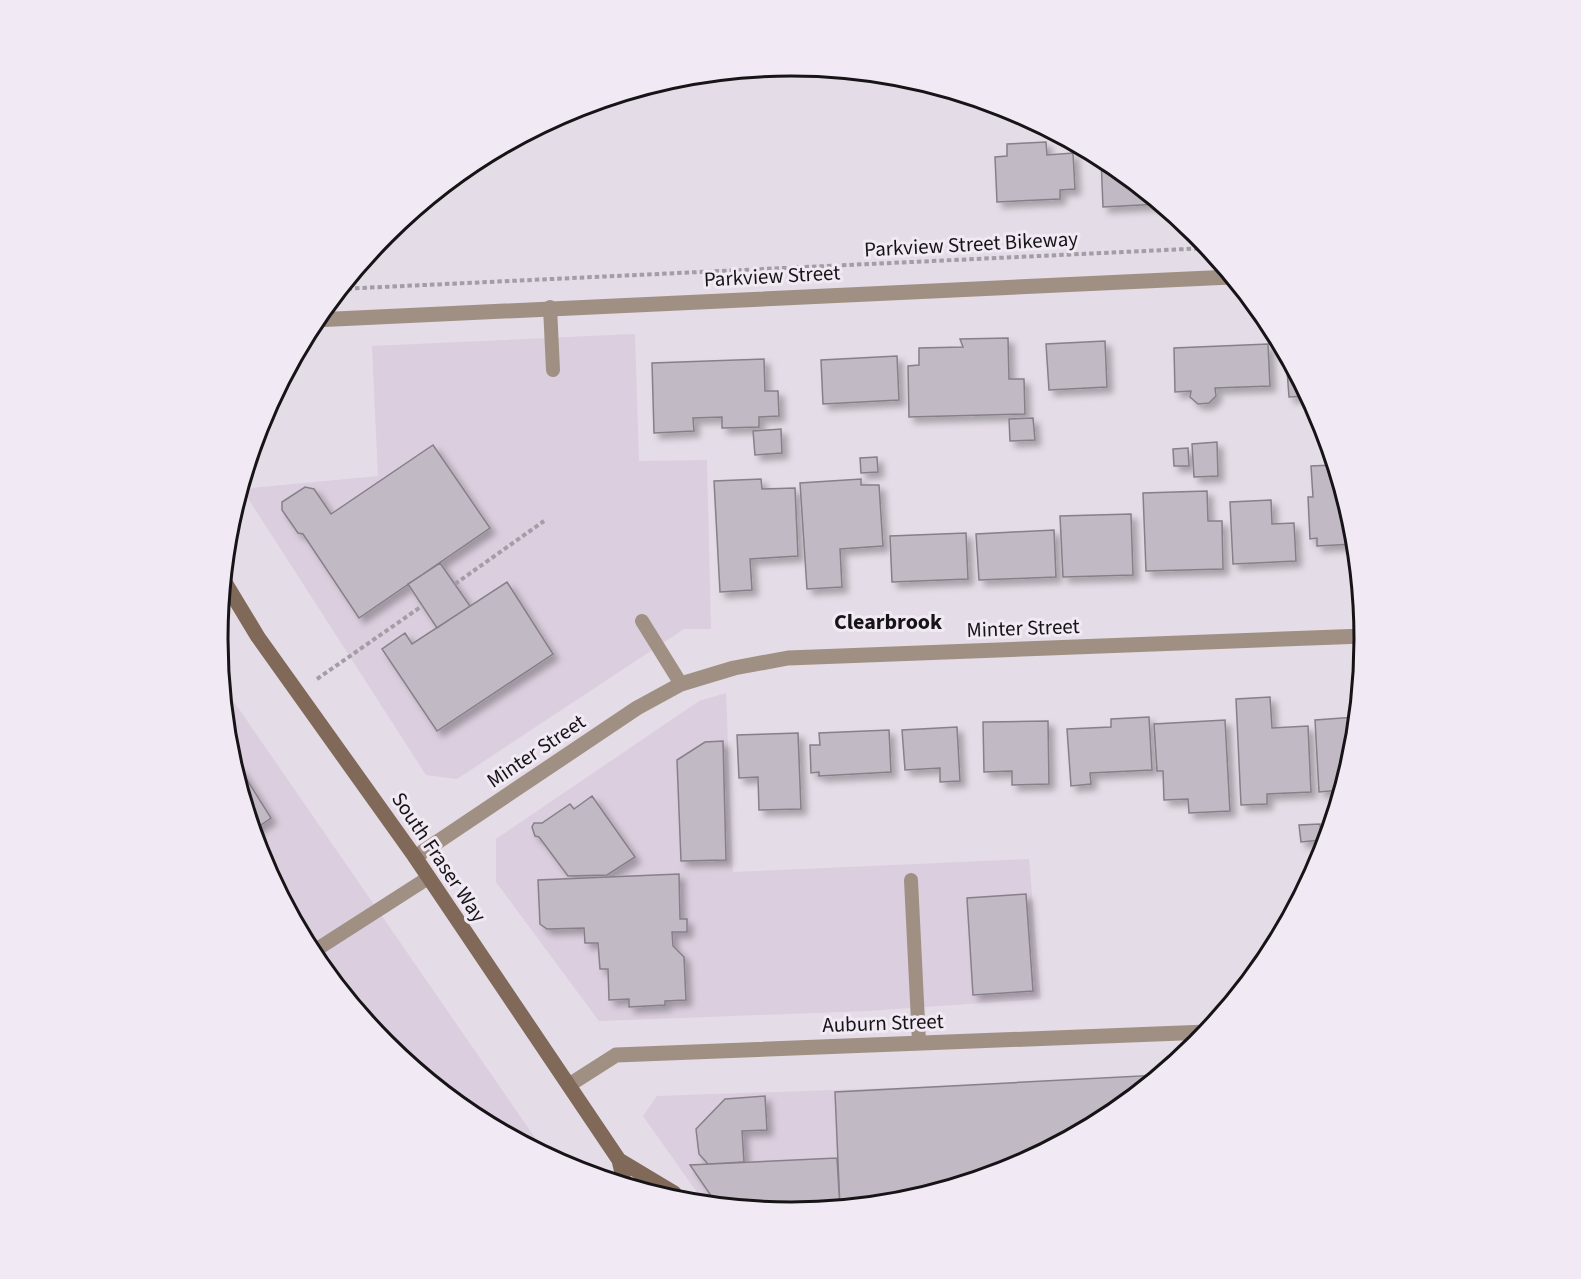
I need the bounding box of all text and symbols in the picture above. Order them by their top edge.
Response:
street label: Parkview Street Bikeway [863,223,1079,265]
street label: Parkview Street [703,257,841,295]
district label: Clearbrook [834,606,942,638]
street label: Minter Street [966,611,1080,645]
street label: Minter Street [481,707,591,795]
street label: South Fraser Way [384,786,494,928]
street label: Auburn Street [822,1006,944,1040]

